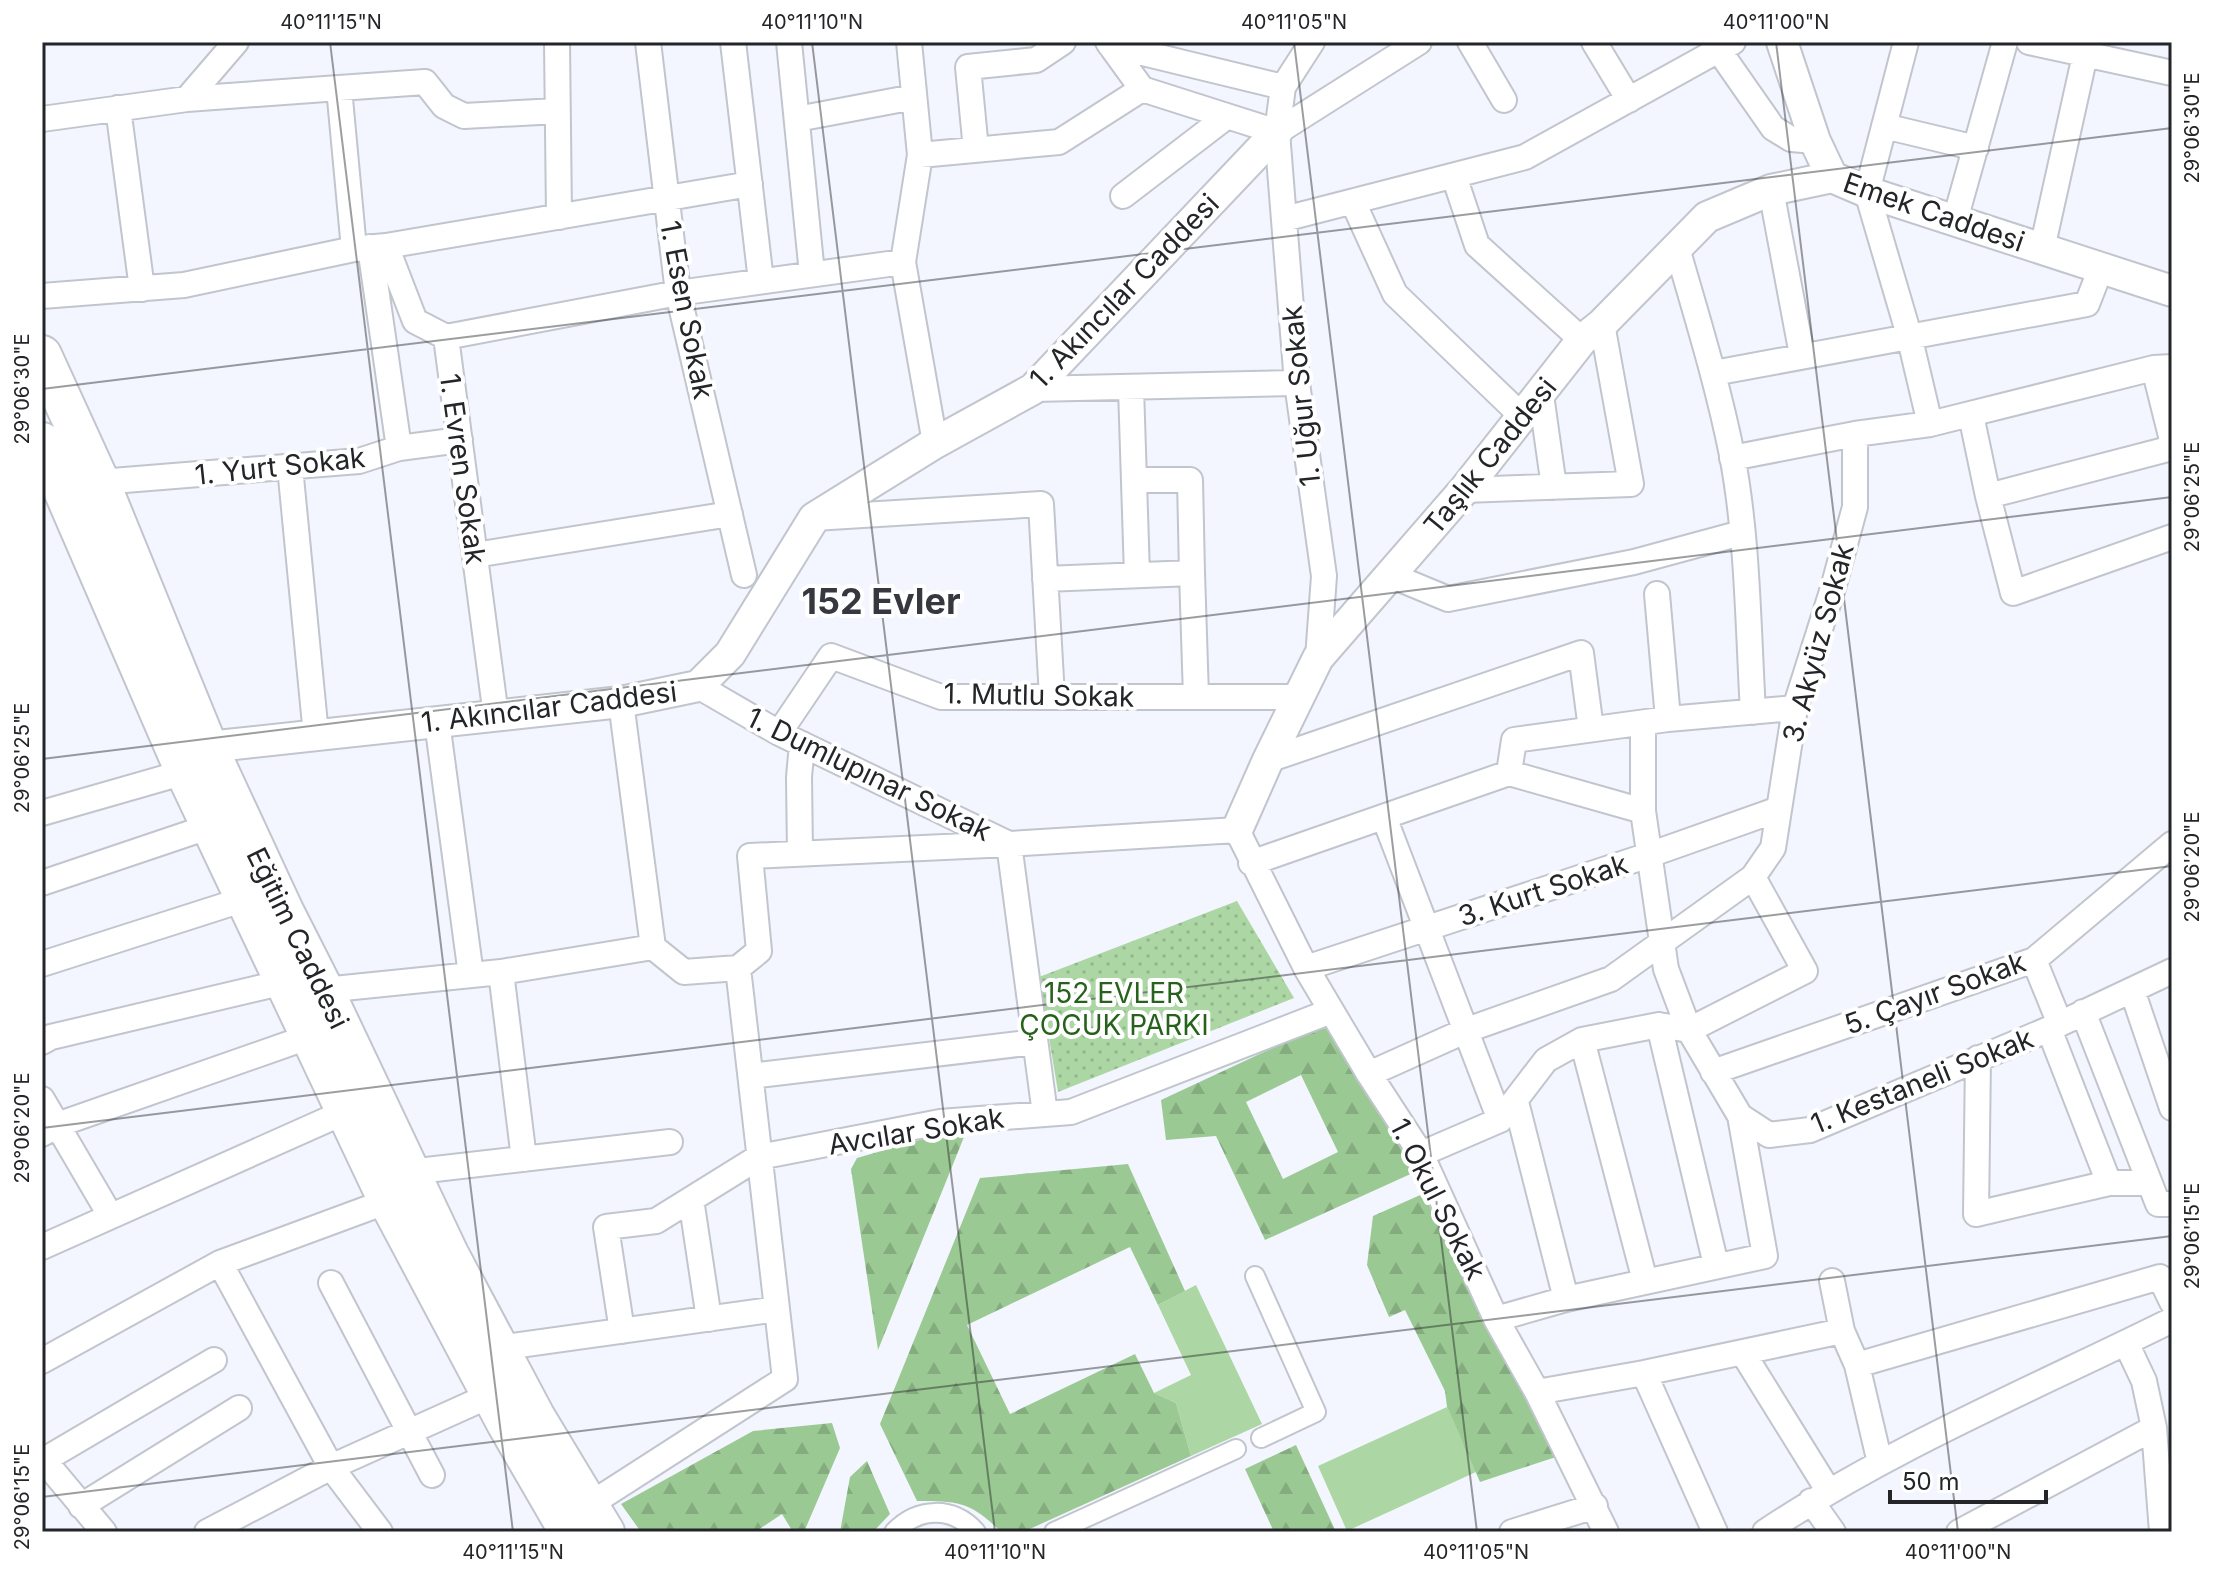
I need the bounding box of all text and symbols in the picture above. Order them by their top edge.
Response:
text: 40°11'15"N [280,10,382,34]
text: 40°11'10"N [761,10,863,34]
text: 40°11'05"N [1241,10,1347,34]
text: 40°11'00"N [1723,10,1829,34]
text: 29°06'30"E [2180,72,2204,184]
street label: Emek Caddesi [1839,165,2029,259]
street label: 1. Akıncılar Caddesi [1022,187,1226,395]
street label: 1. Esen Sokak [653,218,721,402]
street label: 1. Uğur Sokak [1275,304,1327,488]
text: 29°06'30"E [10,333,34,445]
street label: Taşlık Caddesi [1416,371,1564,541]
street label: 1. Evren Sokak [433,372,493,566]
street label: 1. Yurt Sokak [193,440,367,492]
text: 29°06'25"E [2180,442,2204,552]
street label: 3. Akyüz Sokak [1775,540,1861,746]
district label: 152 Evler [801,579,961,623]
street label: 1. Akıncılar Caddesi [419,674,679,740]
street label: 1. Mutlu Sokak [943,676,1135,714]
street label: 1. Dumlupınar Sokak [741,700,997,848]
text: 29°06'25"E [10,703,34,813]
text: 29°06'20"E [2180,812,2204,922]
street label: Eğitim Caddesi [239,842,357,1034]
street label: 3. Kurt Sokak [1454,847,1632,933]
street label: 5. Çayır Sokak [1840,945,2030,1041]
park label: 152 EVLER ÇOCUK PARKI [1019,976,1209,1042]
street label: 1. Kestaneli Sokak [1806,1021,2038,1141]
text: 29°06'20"E [10,1073,34,1183]
street label: Avcılar Sokak [826,1100,1006,1162]
street label: 1. Okul Sokak [1383,1113,1493,1285]
text: 29°06'15"E [2180,1183,2204,1289]
text: 29°06'15"E [10,1444,34,1550]
scale bar [1890,1454,2046,1504]
text: 50 m [1902,1467,1960,1496]
text: 40°11'15"N [462,1540,564,1564]
text: 40°11'10"N [944,1540,1046,1564]
text: 40°11'05"N [1423,1540,1529,1564]
text: 40°11'00"N [1905,1540,2011,1564]

